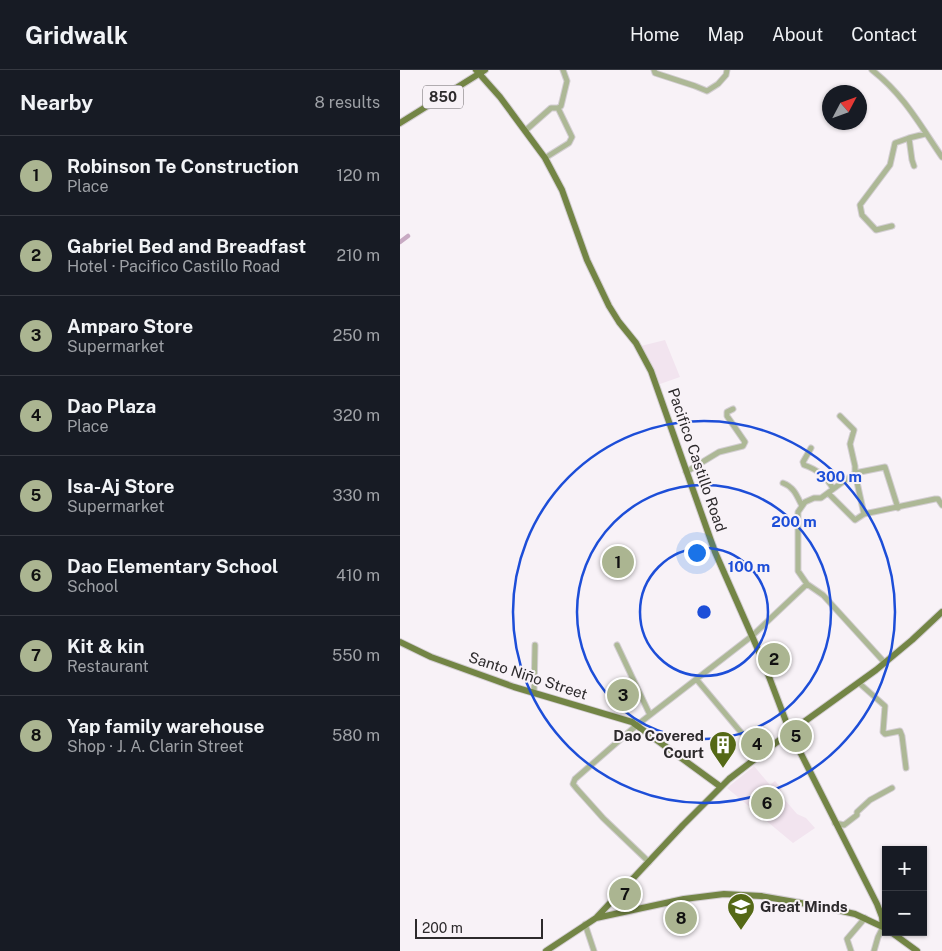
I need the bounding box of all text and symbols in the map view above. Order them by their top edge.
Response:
text: Gridwalk [25,21,128,49]
text: Home [630,24,680,45]
text: Map [708,24,744,45]
text: About [772,24,823,45]
text: Contact [851,24,917,45]
north arrow [822,85,867,130]
road number: 850 [423,86,463,108]
text: Nearby [20,90,93,115]
text: 8 results [315,93,380,112]
text: Robinson Te Construction [67,155,299,177]
text: 1 [33,166,39,185]
text: 120 m [336,166,380,185]
text: Place [67,177,109,196]
text: Gabriel Bed and Breadfast [67,235,306,257]
text: 2 [31,246,41,265]
text: 210 m [336,246,380,265]
text: Hotel · Pacifico Castillo Road [67,257,280,276]
text: Amparo Store [67,315,193,337]
text: 3 [31,326,41,345]
text: 250 m [333,326,380,345]
text: Supermarket [67,337,164,356]
street label: Pacifico Castillo Road [665,386,730,534]
text: Dao Plaza [67,395,156,417]
text: 4 [31,406,41,425]
text: 320 m [333,406,380,425]
text: Place [67,417,109,436]
text: 300 m [816,468,862,485]
text: Isa-Aj Store [67,475,174,497]
text: 5 [31,486,41,505]
text: 330 m [333,486,380,505]
text: Supermarket [67,497,164,516]
text: 200 m [771,513,817,530]
your location [684,540,710,566]
pin: 1 [602,543,634,581]
text: Dao Elementary School [67,555,278,577]
text: 100 m [728,558,770,575]
text: 6 [31,566,41,585]
text: 410 m [336,566,380,585]
text: School [67,577,118,596]
centre of rings [695,603,713,621]
text: Kit & kin [67,635,144,657]
pin: 2 [758,640,790,678]
text: 7 [31,646,41,665]
text: 550 m [332,646,380,665]
street label: Santo Niño Street [467,648,590,703]
text: Restaurant [67,657,149,676]
pin: 3 [607,676,639,714]
text: Yap family warehouse [67,715,264,737]
pin: 5 [780,717,812,755]
pin: 4 [741,725,773,763]
text: 8 [31,726,41,745]
text: 580 m [332,726,380,745]
place label: Dao Covered Court [613,727,704,761]
building icon: Dao Covered Court [708,730,738,769]
text: Shop · J. A. Clarin Street [67,737,244,756]
pin: 6 [751,784,783,822]
map controls [882,846,927,936]
button: + [882,846,927,891]
pin: 7 [609,875,641,913]
button: − [882,891,927,936]
school or university icon: Great Minds [726,892,756,931]
place label: Great Minds [760,898,848,915]
pin: 8 [665,899,697,937]
scale bar [415,916,542,939]
text: 200 m [422,920,463,936]

